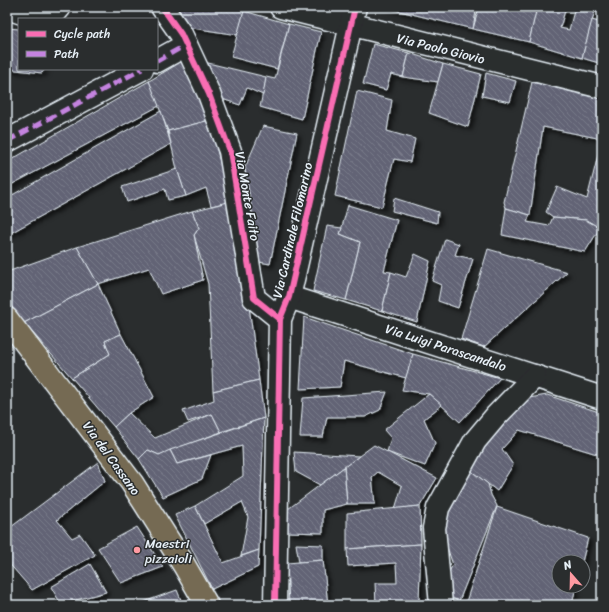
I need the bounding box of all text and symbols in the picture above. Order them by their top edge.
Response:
legend [18,18,158,70]
text: Cycle path [54,23,110,45]
street label: Via Paolo Giovio [394,26,488,71]
text: Path [54,43,79,65]
street label: Via Monte Faito [228,149,267,243]
street label: Via Cardinale Filomarino [266,160,319,300]
street label: Via Luigi Parascandalo [382,317,510,378]
street label: Via del Cassano [77,416,147,501]
place label: Maestri pizzaioli [144,532,192,570]
marker: Maestri pizzaioli [132,545,142,555]
north arrow [551,554,591,594]
text: N [560,555,575,576]

